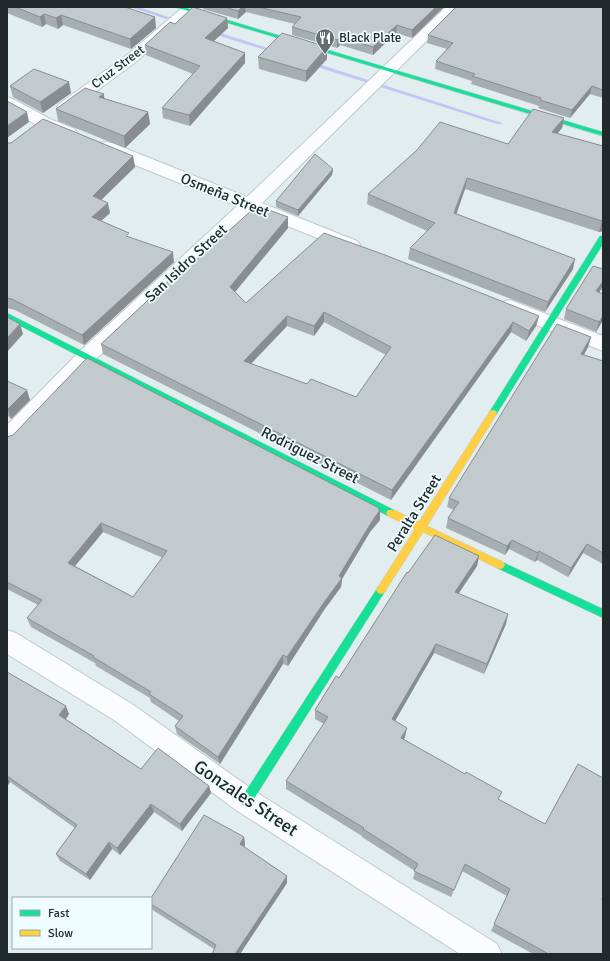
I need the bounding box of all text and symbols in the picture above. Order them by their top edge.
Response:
restaurant icon: Black Plate [314,27,336,55]
place label: Black Plate [339,30,401,46]
street label: Cruz Street [88,42,148,92]
street label: Osmeña Street [178,169,272,221]
street label: San Isidro Street [141,220,231,306]
street label: Rodriguez Street [258,423,362,487]
street label: Peralta Street [383,471,445,555]
street label: Gonzales Street [190,755,302,841]
legend [12,897,152,949]
text: Fast [48,906,69,921]
text: Slow [48,926,73,941]

